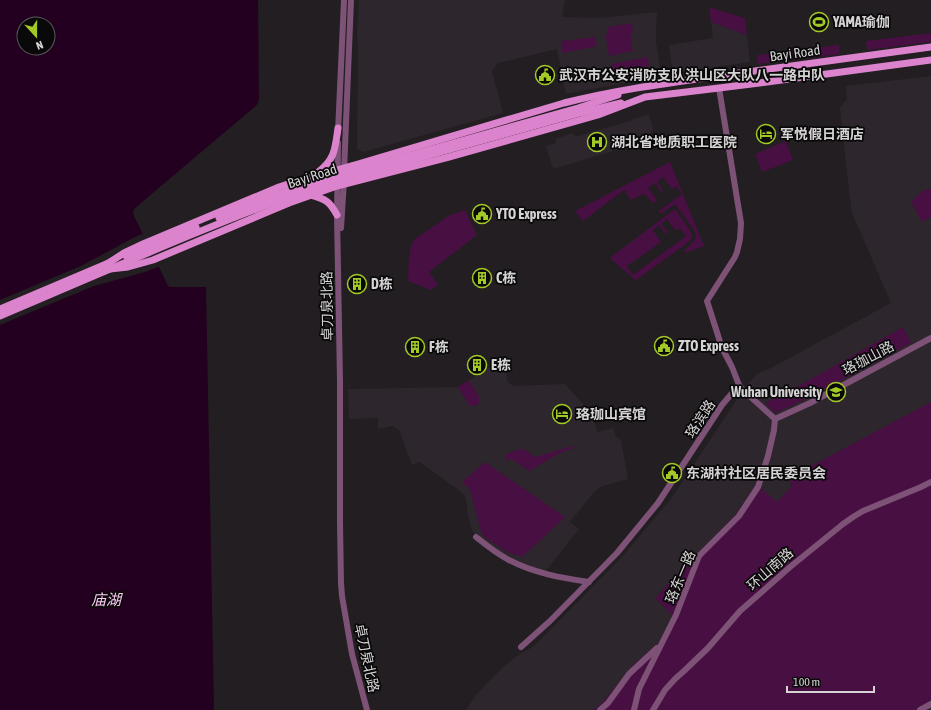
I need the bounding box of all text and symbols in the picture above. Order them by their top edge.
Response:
sports icon: YAMA瑜伽 [808,11,830,33]
place label: YAMA瑜伽 [832,14,890,30]
north arrow [16,16,56,56]
text: N [34,39,45,52]
street label: Bayi Road [769,42,821,64]
public building icon: 武汉市公安消防支队洪山区大队八一路中队 [534,64,556,86]
place label: 武汉市公安消防支队洪山区大队八一路中队 [559,67,825,83]
hotel icon: 军悦假日酒店 [755,123,777,145]
place label: 军悦假日酒店 [780,126,864,142]
hospital icon: 湖北省地质职工医院 [586,131,608,153]
place label: 湖北省地质职工医院 [611,134,737,150]
street label: Bayi Road [285,161,339,191]
public building icon: YTO Express [471,203,493,225]
place label: YTO Express [495,206,557,222]
building icon: C栋 [471,267,493,289]
place label: C栋 [496,270,516,286]
street label: 卓刀泉北路 [318,271,336,341]
building icon: D栋 [346,273,368,295]
place label: D栋 [371,276,393,292]
public building icon: ZTO Express [653,335,675,357]
building icon: F栋 [404,336,426,358]
place label: ZTO Express [678,338,739,354]
street label: 珞珈山路 [840,338,896,378]
place label: F栋 [429,339,449,355]
building icon: E栋 [466,354,488,376]
place label: E栋 [491,357,511,373]
school or university icon: Wuhan University [825,381,847,403]
place label: Wuhan University [730,384,822,400]
street label: 珞滨路 [682,397,718,441]
hotel icon: 珞珈山宾馆 [551,403,573,425]
place label: 珞珈山宾馆 [576,406,646,422]
public building icon: 东湖村社区居民委员会 [661,462,683,484]
place label: 东湖村社区居民委员会 [686,465,826,481]
street label: 环山南路 [744,545,796,593]
street label: 珞东一路 [662,548,698,606]
water label: 庙湖 [91,591,123,608]
street label: 卓刀泉北路 [352,622,382,694]
scale bar [787,668,874,694]
text: 100 m [793,675,820,689]

